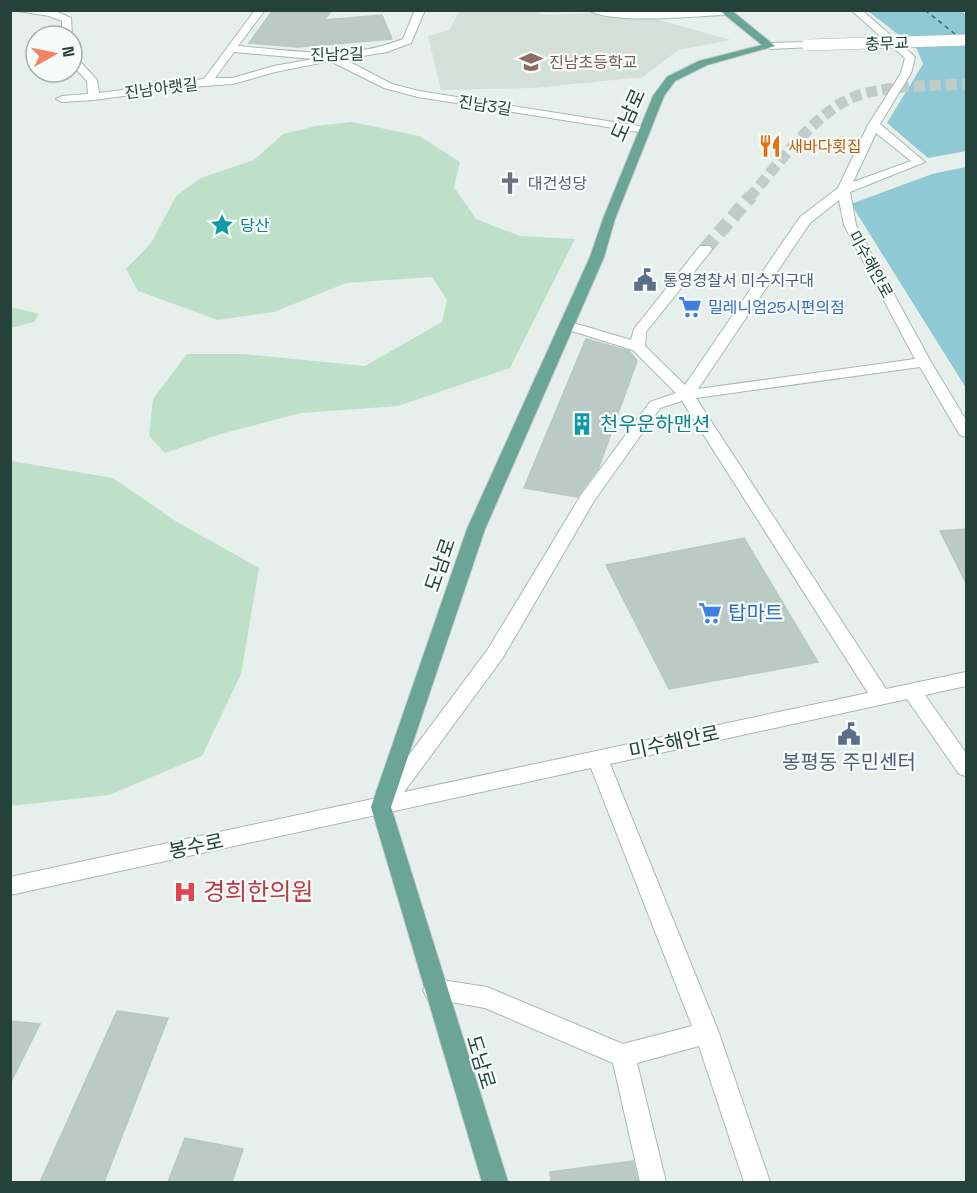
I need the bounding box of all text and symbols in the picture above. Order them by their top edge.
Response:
north arrow [24,24,84,84]
street label: 충무교 [865,32,909,55]
street label: 진남2길 [310,44,364,65]
text: N [57,45,80,59]
school or university icon: 진남초등학교 [518,49,544,75]
place label: 진남초등학교 [549,52,637,73]
street label: 진남아랫길 [123,74,199,103]
street label: 도남로 [605,84,651,146]
street label: 진남3길 [457,91,513,120]
restaurant icon: 새바다횟집 [757,133,783,159]
place label: 새바다횟집 [788,136,862,157]
church icon: 대건성당 [497,170,523,196]
place label: 대건성당 [528,173,587,194]
place icon: 당산 [209,212,235,238]
place label: 당산 [240,215,270,236]
street label: 미수해안로 [844,227,898,302]
public building icon: 통영경찰서 미수지구대 [632,267,658,293]
place label: 통영경찰서 미수지구대 [663,270,814,291]
supermarket icon: 밀레니엄25시편의점 [677,294,703,320]
place label: 밀레니엄25시편의점 [708,297,845,318]
building icon: 천우운하맨션 [569,411,595,437]
place label: 천우운하맨션 [600,411,710,437]
street label: 도남로 [419,535,461,595]
supermarket icon: 탑마트 [697,600,723,626]
place label: 탑마트 [728,600,783,626]
street label: 미수해안로 [626,720,722,764]
public building icon: 봉평동 주민센터 [836,721,862,747]
place label: 봉평동 주민센터 [782,749,916,775]
street label: 봉수로 [166,828,226,864]
place label: 경희한의원 [203,876,313,907]
hospital icon: 경희한의원 [172,879,198,905]
street label: 도남로 [460,1032,502,1092]

